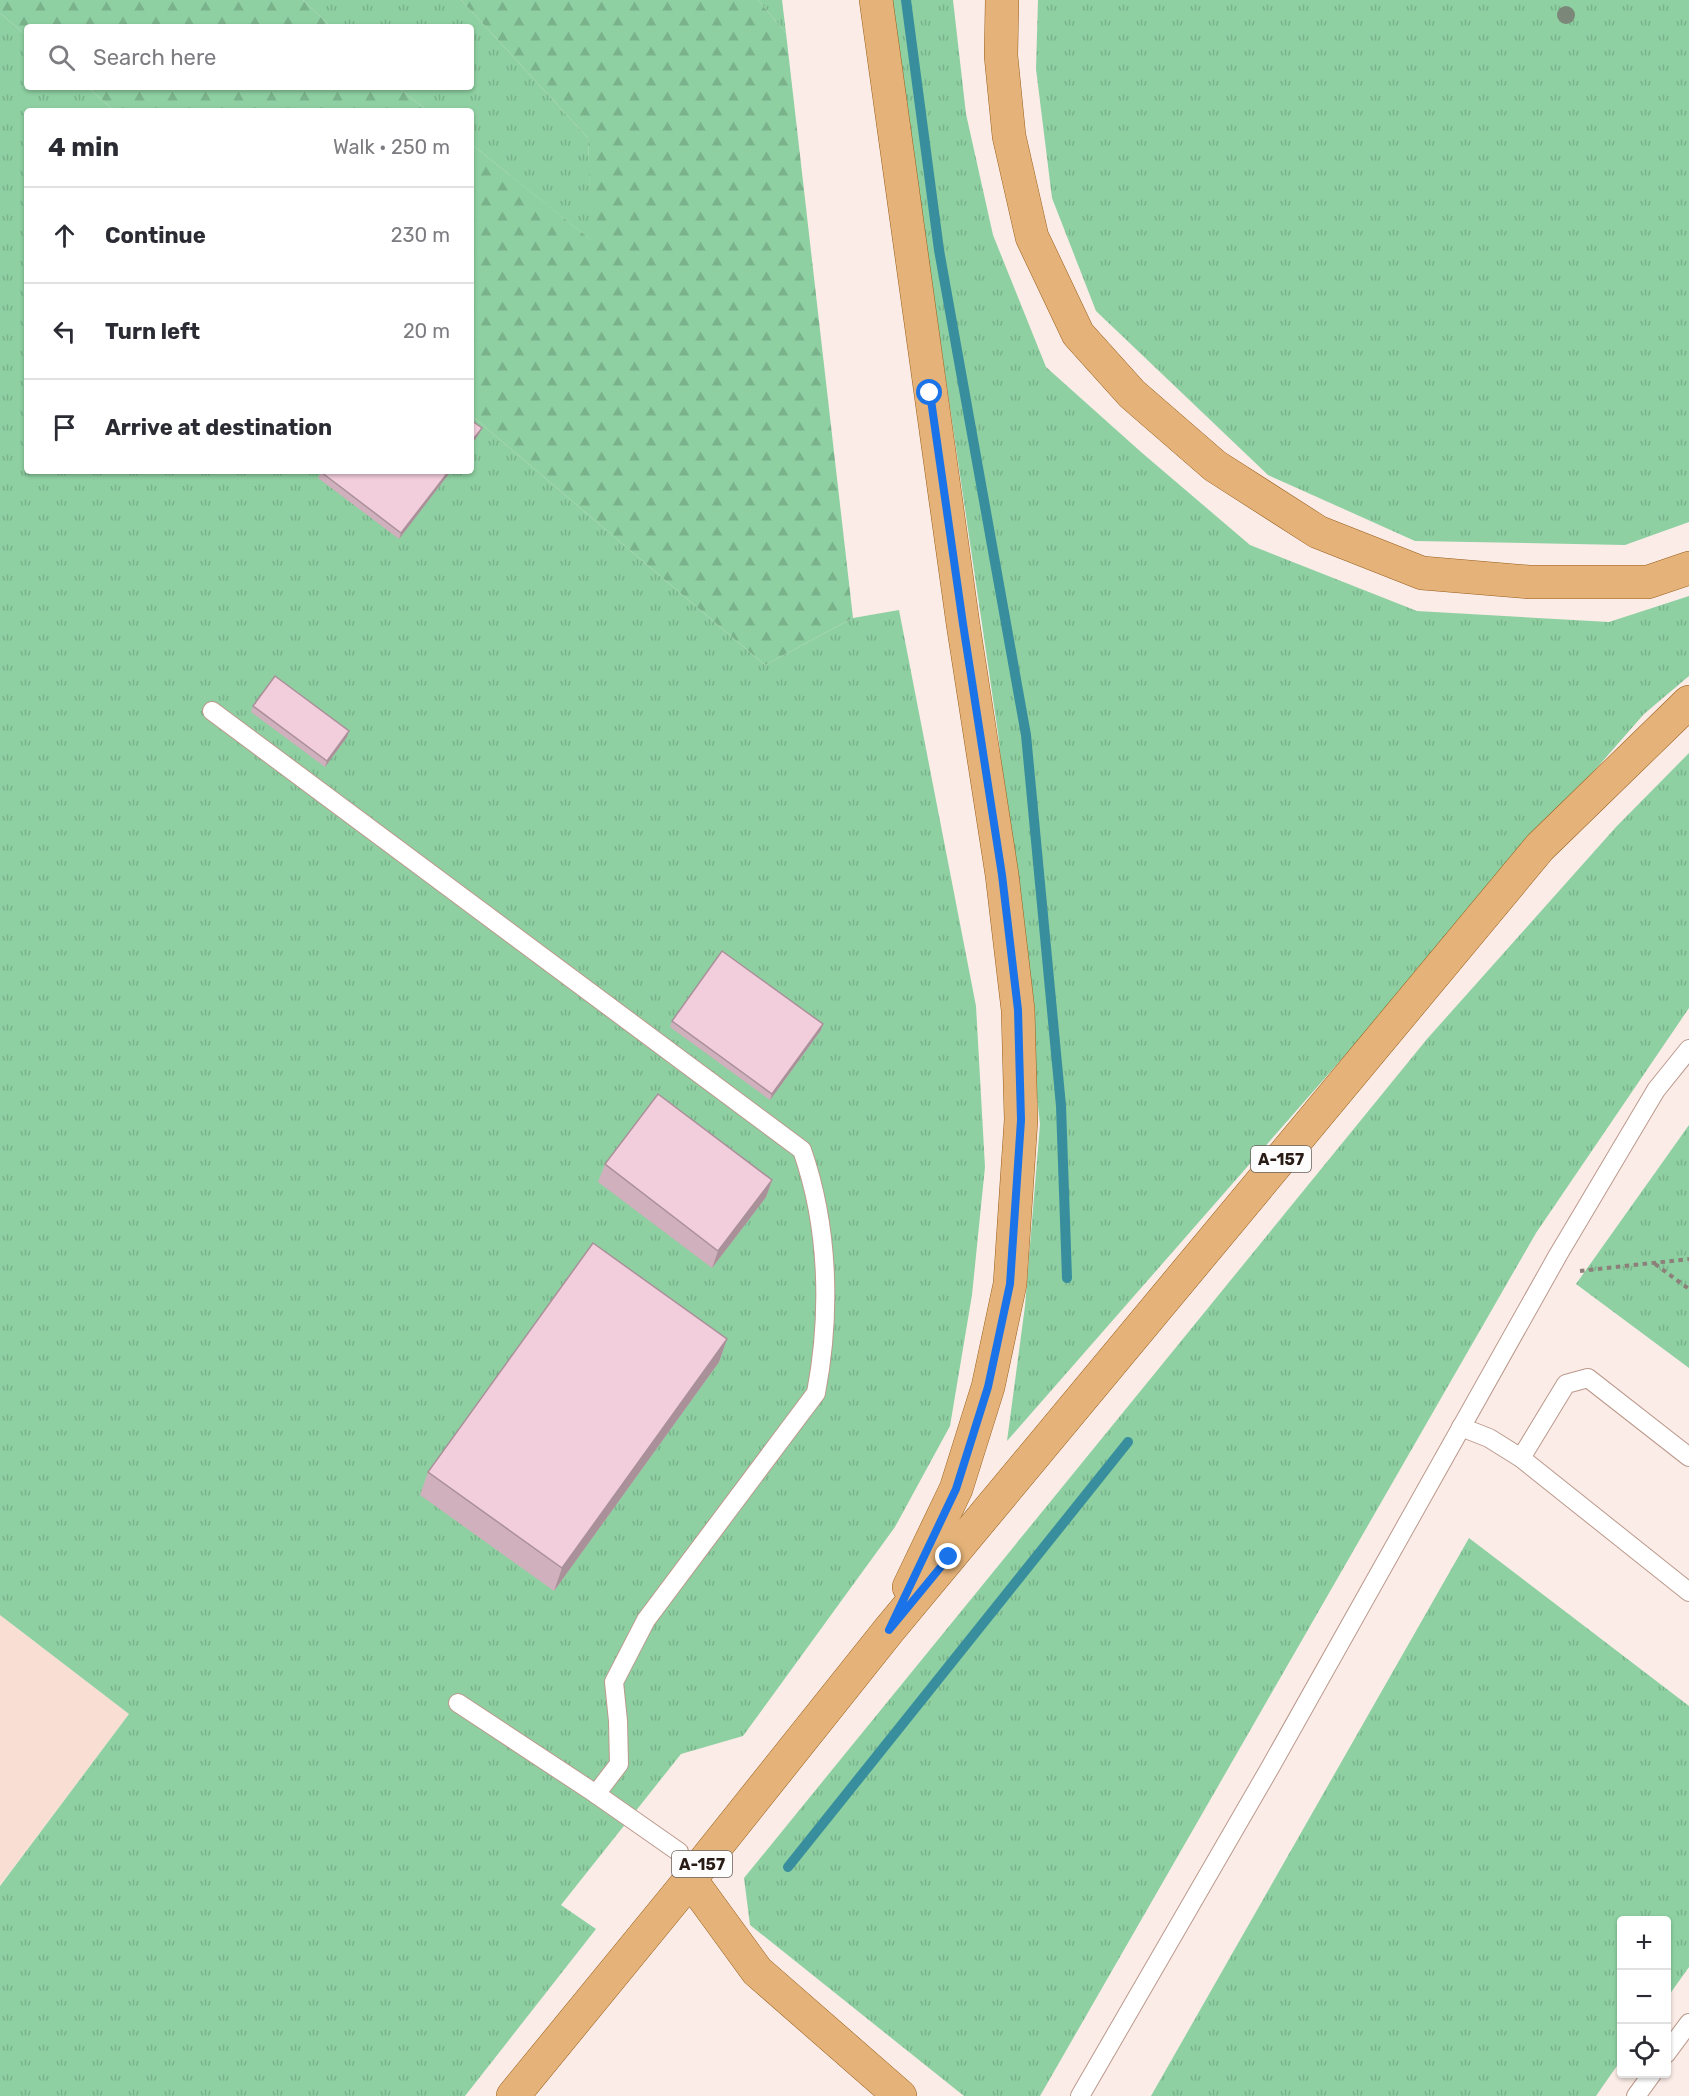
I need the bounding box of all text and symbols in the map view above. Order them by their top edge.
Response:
search box [24,24,474,90]
icon: search [45,41,78,74]
text: Search here [93,44,216,71]
text: 4 min [48,132,119,163]
text: Walk · 250 m [333,135,450,159]
icon: ahead [48,219,81,252]
text: Continue [105,222,206,249]
text: 230 m [391,223,450,247]
icon: left [48,315,81,348]
text: Turn left [105,318,200,345]
text: 20 m [403,319,450,343]
route start [916,379,942,405]
icon: arrive [48,411,81,444]
text: Arrive at destination [105,414,332,441]
road number: А-157 [1251,1146,1311,1172]
route end [935,1543,961,1569]
road number: А-157 [672,1851,732,1877]
map controls [1617,1916,1671,2078]
button: + [1617,1916,1671,1970]
button: − [1617,1970,1671,2024]
button: locate [1617,2024,1671,2078]

